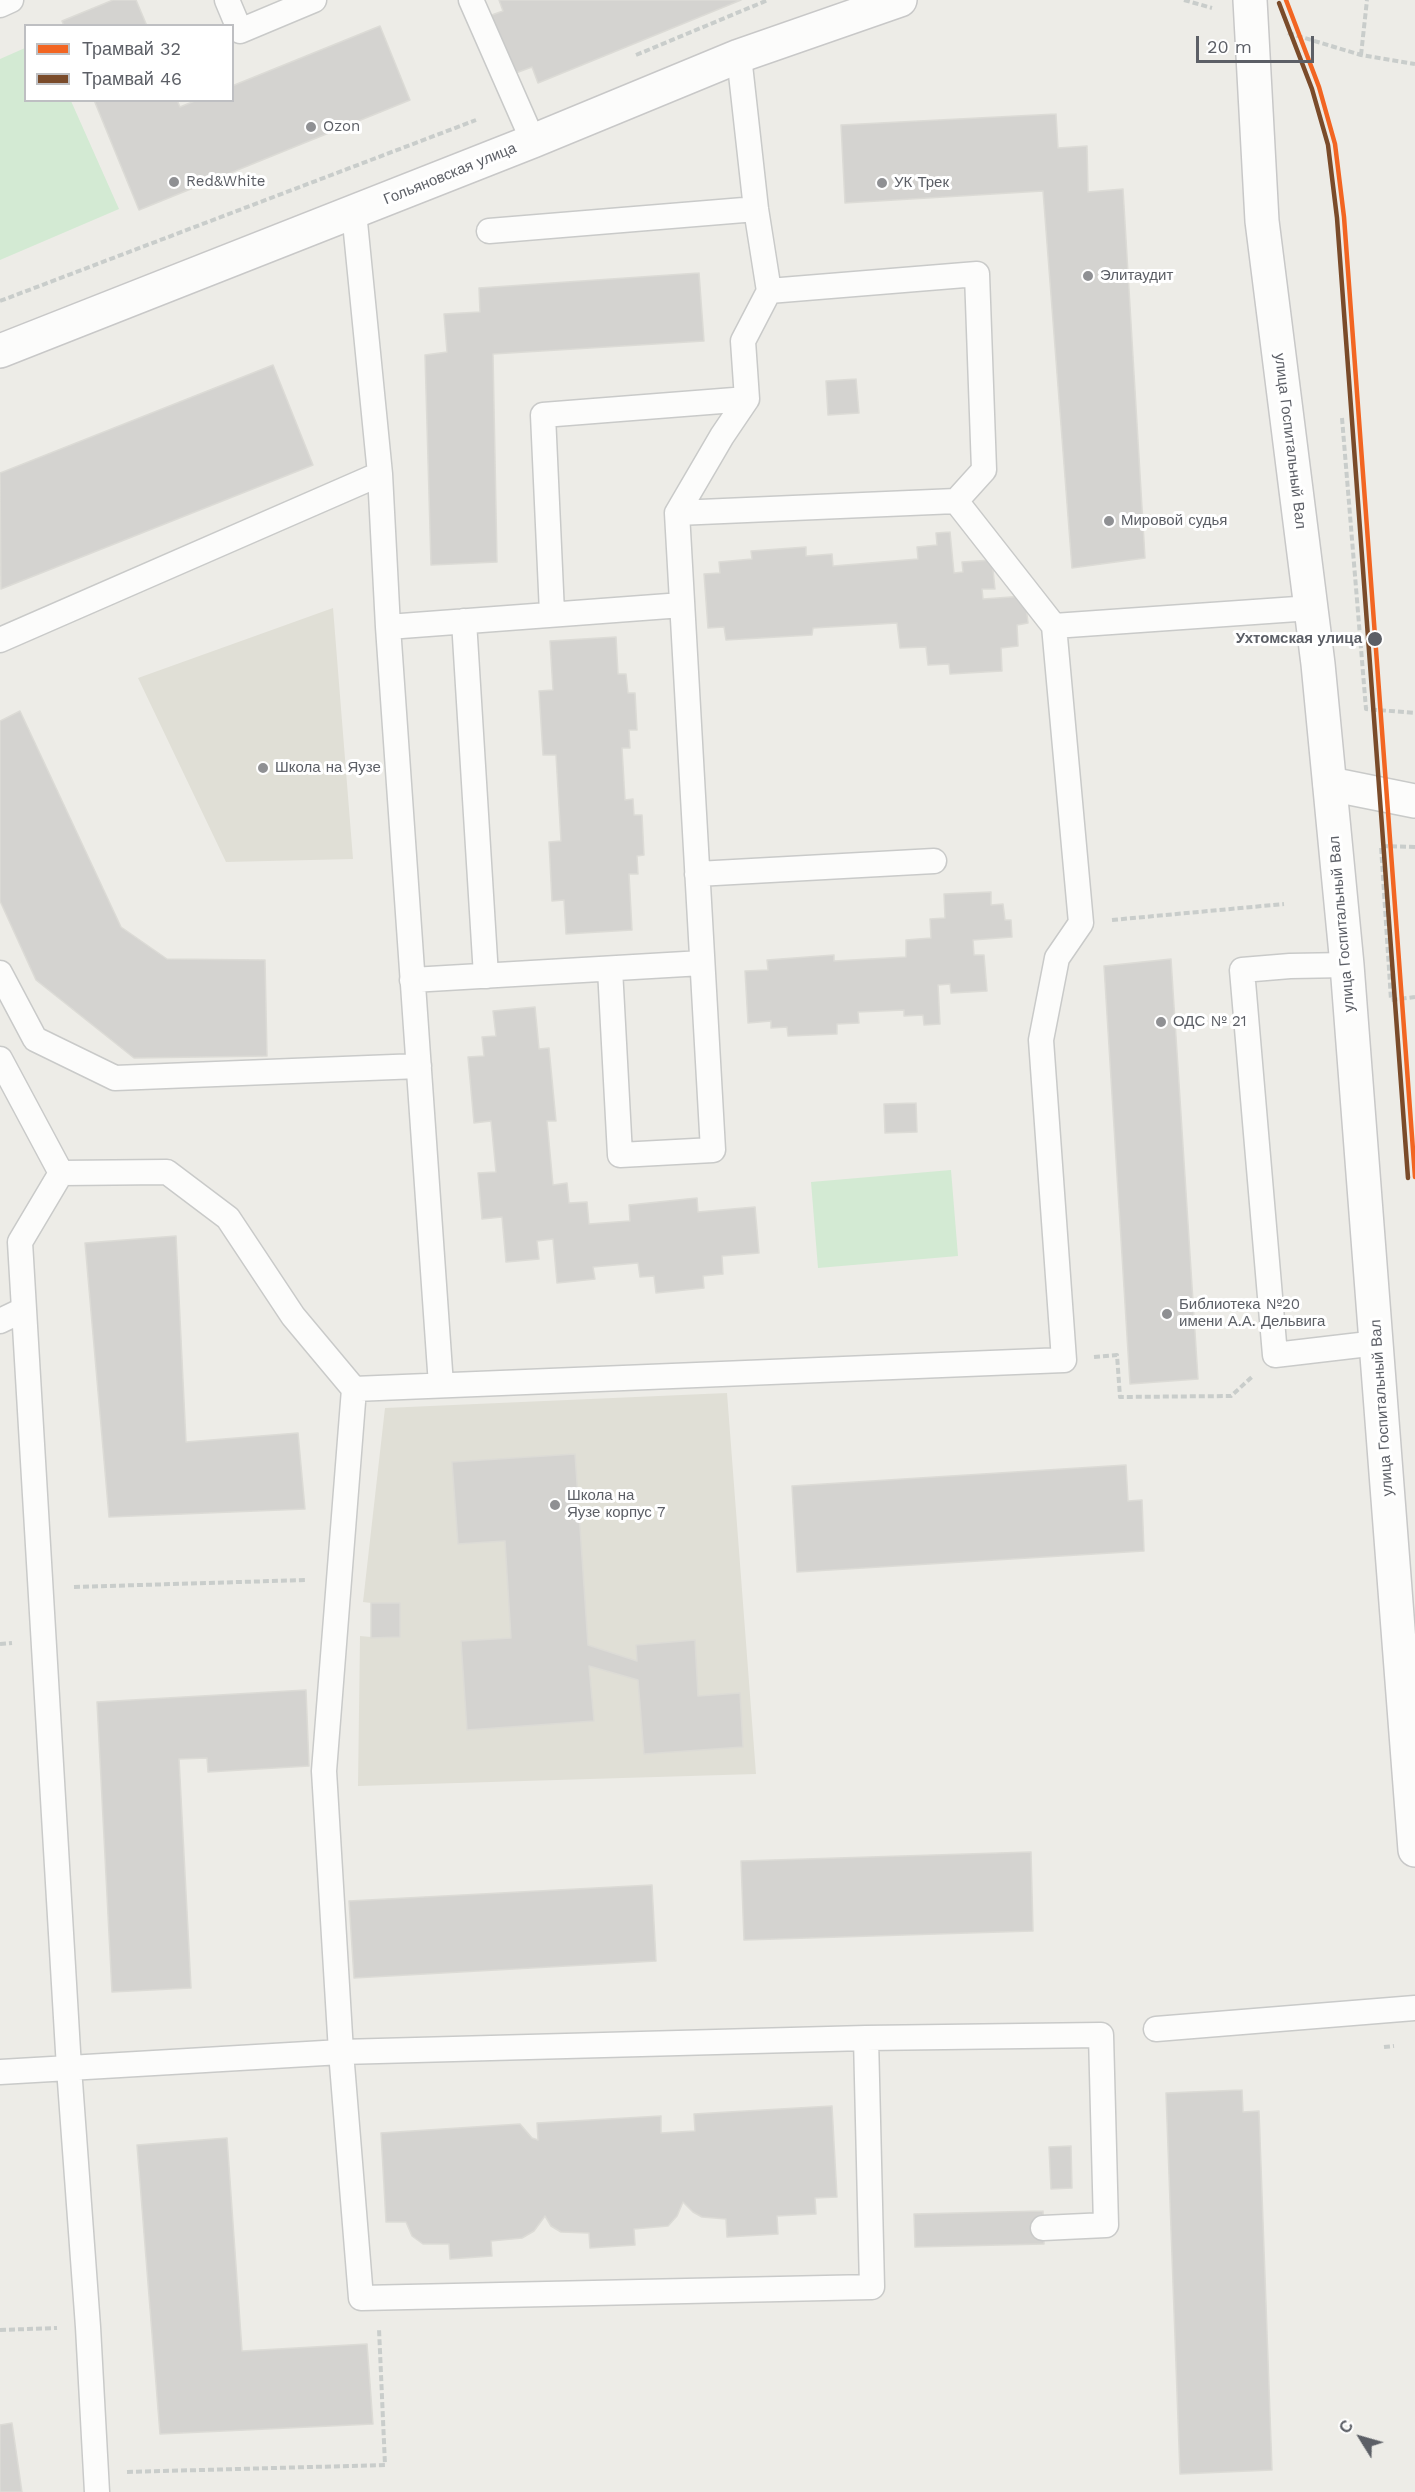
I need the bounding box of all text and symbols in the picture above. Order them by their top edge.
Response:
legend [24,24,234,102]
scale bar [1199,24,1318,62]
text: 20 m [1207,36,1252,57]
text: Трамвай 32 [82,38,181,59]
text: Трамвай 46 [82,68,182,89]
place label: Ozon [323,118,360,136]
marker: Ozon [304,120,318,134]
street label: Гольяновская улица [381,139,519,209]
place label: Red&White [186,173,265,191]
place label: УК Трек [894,174,949,192]
marker: Red&White [167,175,181,189]
marker: УК Трек [875,176,889,190]
place label: Элитаудит [1100,267,1173,285]
marker: Элитаудит [1081,269,1095,283]
street label: улица Госпитальный Вал [1270,352,1310,530]
place label: Мировой судья [1121,512,1227,530]
marker: Мировой судья [1102,514,1116,528]
place label: Ухтомская улица [1236,630,1362,648]
marker: Ухтомская улица [1366,630,1384,648]
place label: Школа на Яузе [275,759,381,777]
marker: Школа на Яузе [256,761,270,775]
street label: улица Госпитальный Вал [1325,835,1359,1013]
place label: ОДС № 21 [1173,1013,1247,1031]
marker: ОДС № 21 [1154,1015,1168,1029]
place label: Библиотека №20 имени А.А. Дельвига [1179,1296,1325,1331]
marker: Библиотека №20 имени А.А. Дельвига [1160,1307,1174,1321]
street label: улица Госпитальный Вал [1367,1319,1397,1497]
place label: Школа на Яузе корпус 7 [567,1487,665,1522]
marker: Школа на Яузе корпус 7 [548,1498,562,1512]
north arrow [1331,2408,1391,2468]
text: С [1335,2417,1357,2437]

